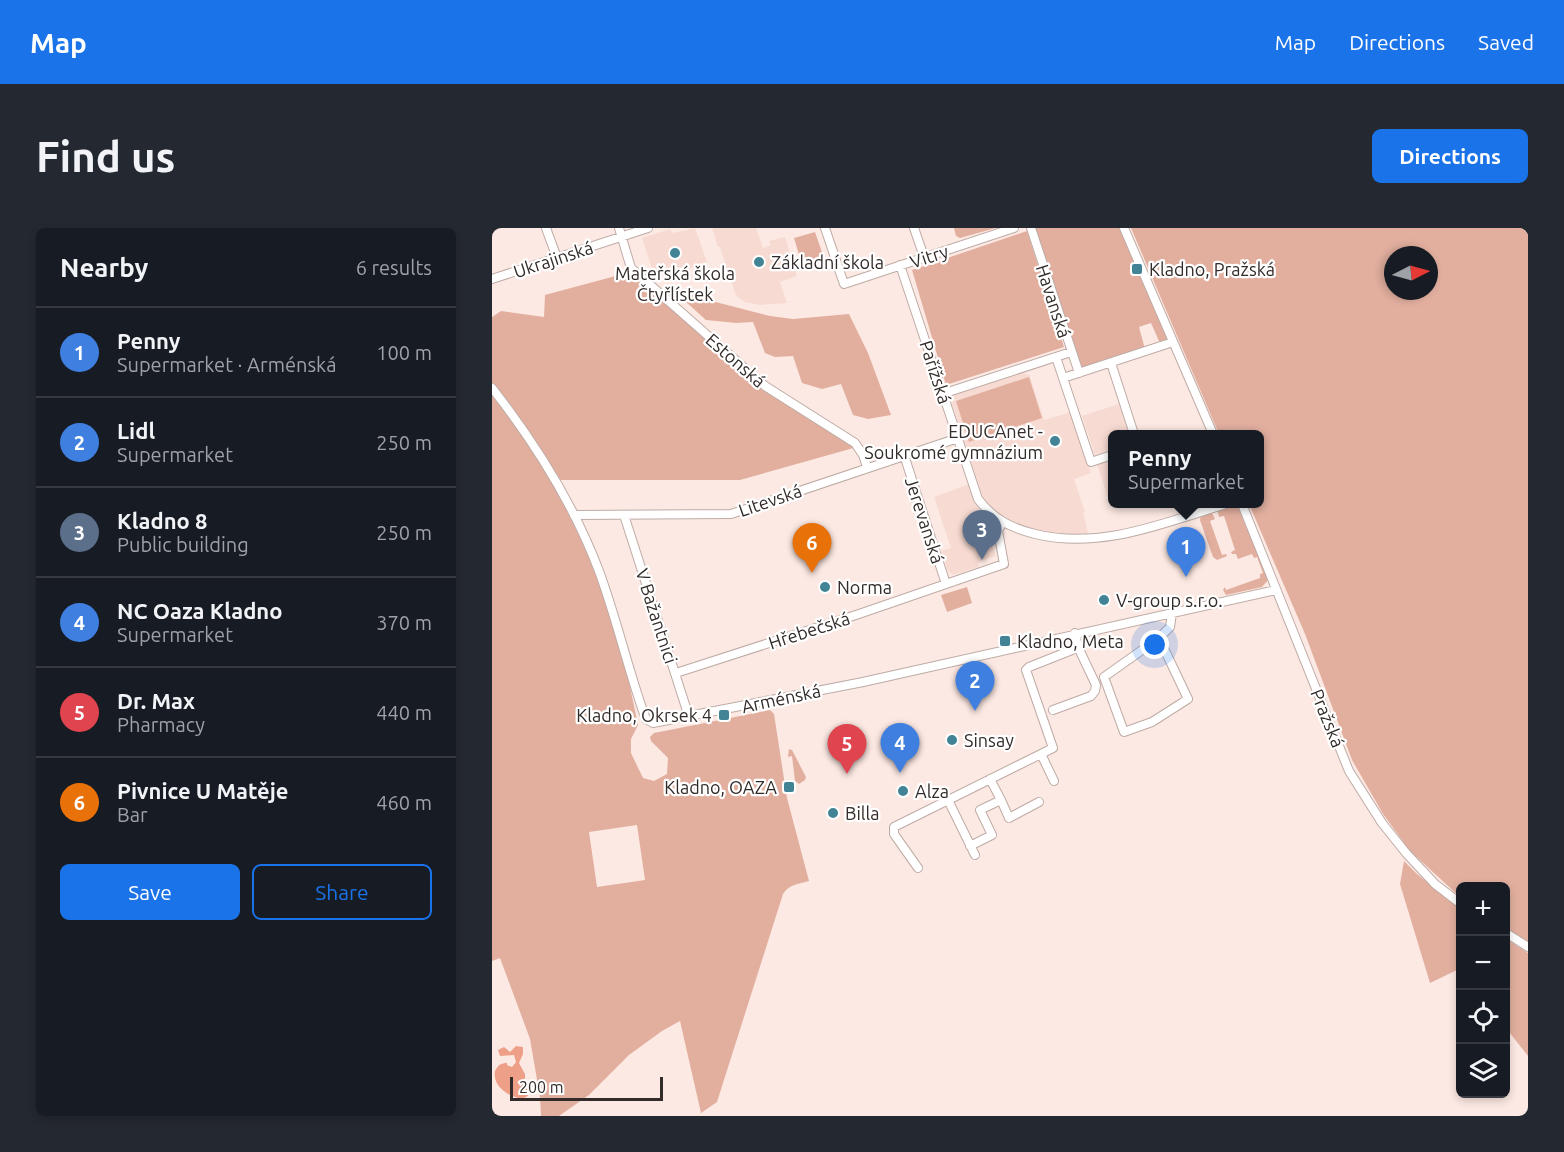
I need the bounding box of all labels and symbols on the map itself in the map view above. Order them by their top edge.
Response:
street label: Ukrajinská [511,237,595,281]
street label: Vitry [907,240,951,272]
marker: Mateřská škola Čtyřlístek [668,246,682,260]
north arrow [1384,246,1438,300]
place label: Základní škola [771,252,884,272]
marker: Základní škola [752,255,766,269]
place label: Kladno, Pražská [1149,259,1275,279]
street label: Havanská [1033,262,1075,340]
marker: Kladno, Pražská [1130,262,1144,276]
place label: Mateřská škola Čtyřlístek [615,263,735,304]
street label: Estonská [702,329,770,391]
street label: Pařížská [916,338,956,406]
place label: EDUCAnet - Soukromé gymnázium [864,421,1043,462]
marker: EDUCAnet - Soukromé gymnázium [1048,434,1062,448]
street label: Jerevanská [902,474,948,566]
street label: Litevská [736,480,804,520]
pin: 3 [962,510,1002,560]
pin: 6 [792,524,832,573]
pin: 1 [1166,528,1206,577]
street label: V Bažantnici [632,566,682,666]
place label: Norma [837,577,892,597]
marker: Norma [818,580,832,594]
place label: V-group s.r.o. [1116,590,1223,610]
marker: V-group s.r.o. [1097,593,1111,607]
street label: Hřebečská [766,607,852,653]
your location [1140,630,1169,659]
place label: Kladno, Meta [1017,631,1124,651]
marker: Kladno, Meta [998,634,1012,648]
pin: 2 [956,662,994,711]
street label: Arménská [740,680,822,716]
street label: Pražská [1307,686,1349,750]
place label: Kladno, Okrsek 4 [576,705,712,725]
marker: Kladno, Okrsek 4 [717,708,731,722]
pin: 5 [828,724,866,774]
pin: 4 [880,724,920,773]
place label: Sinsay [964,730,1014,750]
marker: Sinsay [945,733,959,747]
place label: Kladno, OAZA [664,777,777,797]
marker: Kladno, OAZA [782,780,796,794]
place label: Alza [915,781,949,801]
marker: Alza [896,784,910,798]
place label: Billa [845,803,880,823]
marker: Billa [826,806,840,820]
scale bar [510,1074,663,1102]

